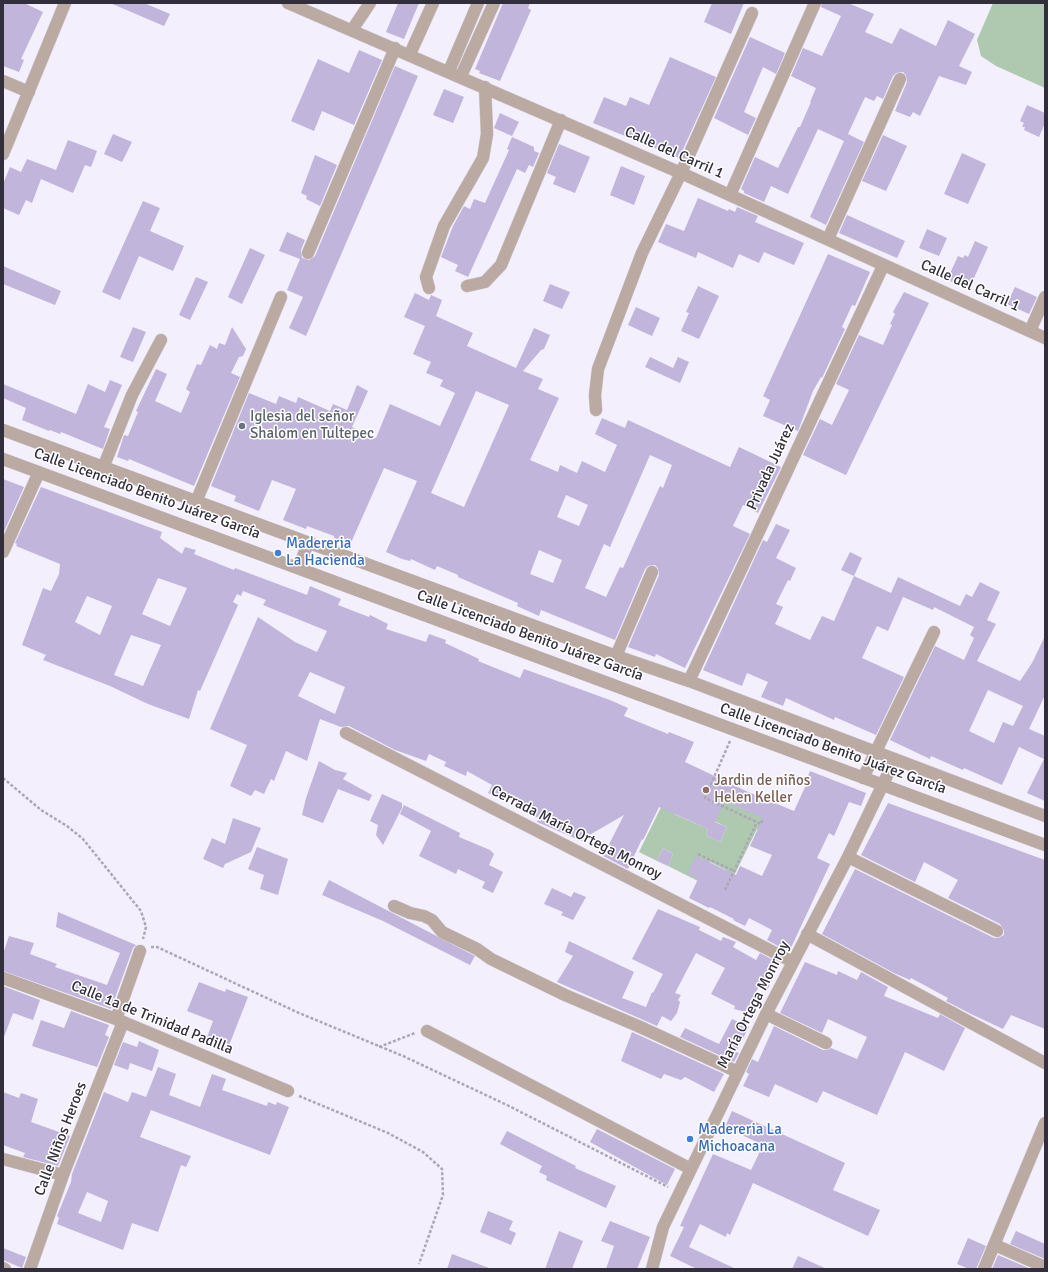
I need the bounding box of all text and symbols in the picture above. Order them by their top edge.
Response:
street label: Calle del Carril 1 [622,123,726,183]
street label: Calle del Carril 1 [918,256,1022,316]
place label: Iglesia del señor Shalom en Tultepec [250,408,374,443]
marker: Iglesia del señor Shalom en Tultepec [237,421,247,431]
street label: Privada Juárez [743,421,799,513]
street label: Calle Licenciado Benito Juárez García [31,445,263,543]
place label: Madereria La Hacienda [286,535,365,570]
marker: Madereria La Hacienda [273,548,283,558]
street label: Calle Licenciado Benito Juárez García [414,587,646,685]
street label: Calle Licenciado Benito Juárez García [717,700,949,798]
place label: Jardin de niños Helen Keller [714,772,810,807]
street label: Cerrada María Ortega Monroy [488,782,664,884]
marker: Jardin de niños Helen Keller [701,785,711,795]
street label: María Ortega Monrroy [714,938,794,1072]
street label: Calle 1a de Trinidad Padilla [68,977,236,1059]
street label: Calle Niños Heroes [31,1079,91,1199]
place label: Madereria La Michoacana [698,1121,782,1156]
marker: Madereria La Michoacana [685,1134,695,1144]

